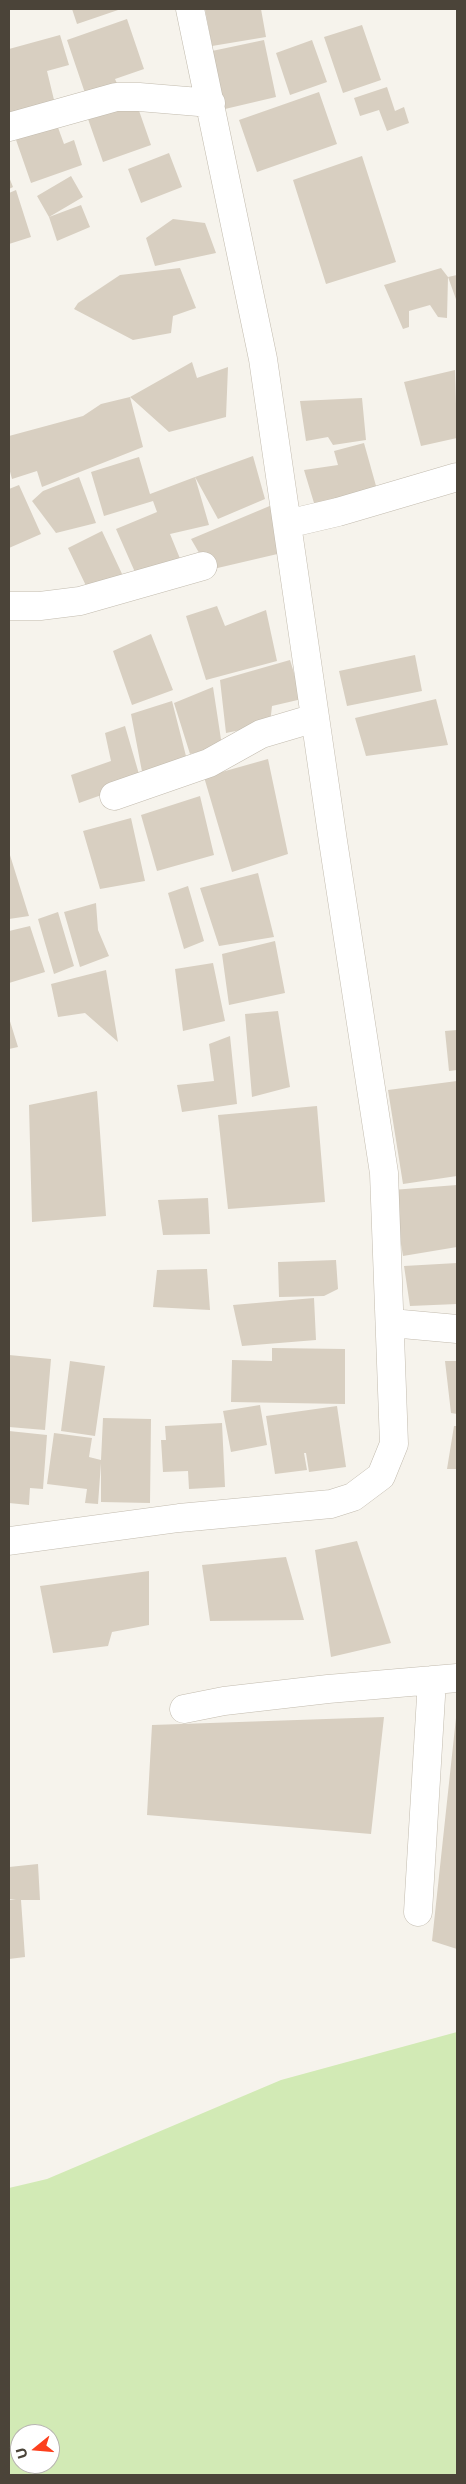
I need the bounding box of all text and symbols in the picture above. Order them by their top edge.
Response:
north arrow [10,2424,60,2474]
text: U [11,2445,32,2461]

